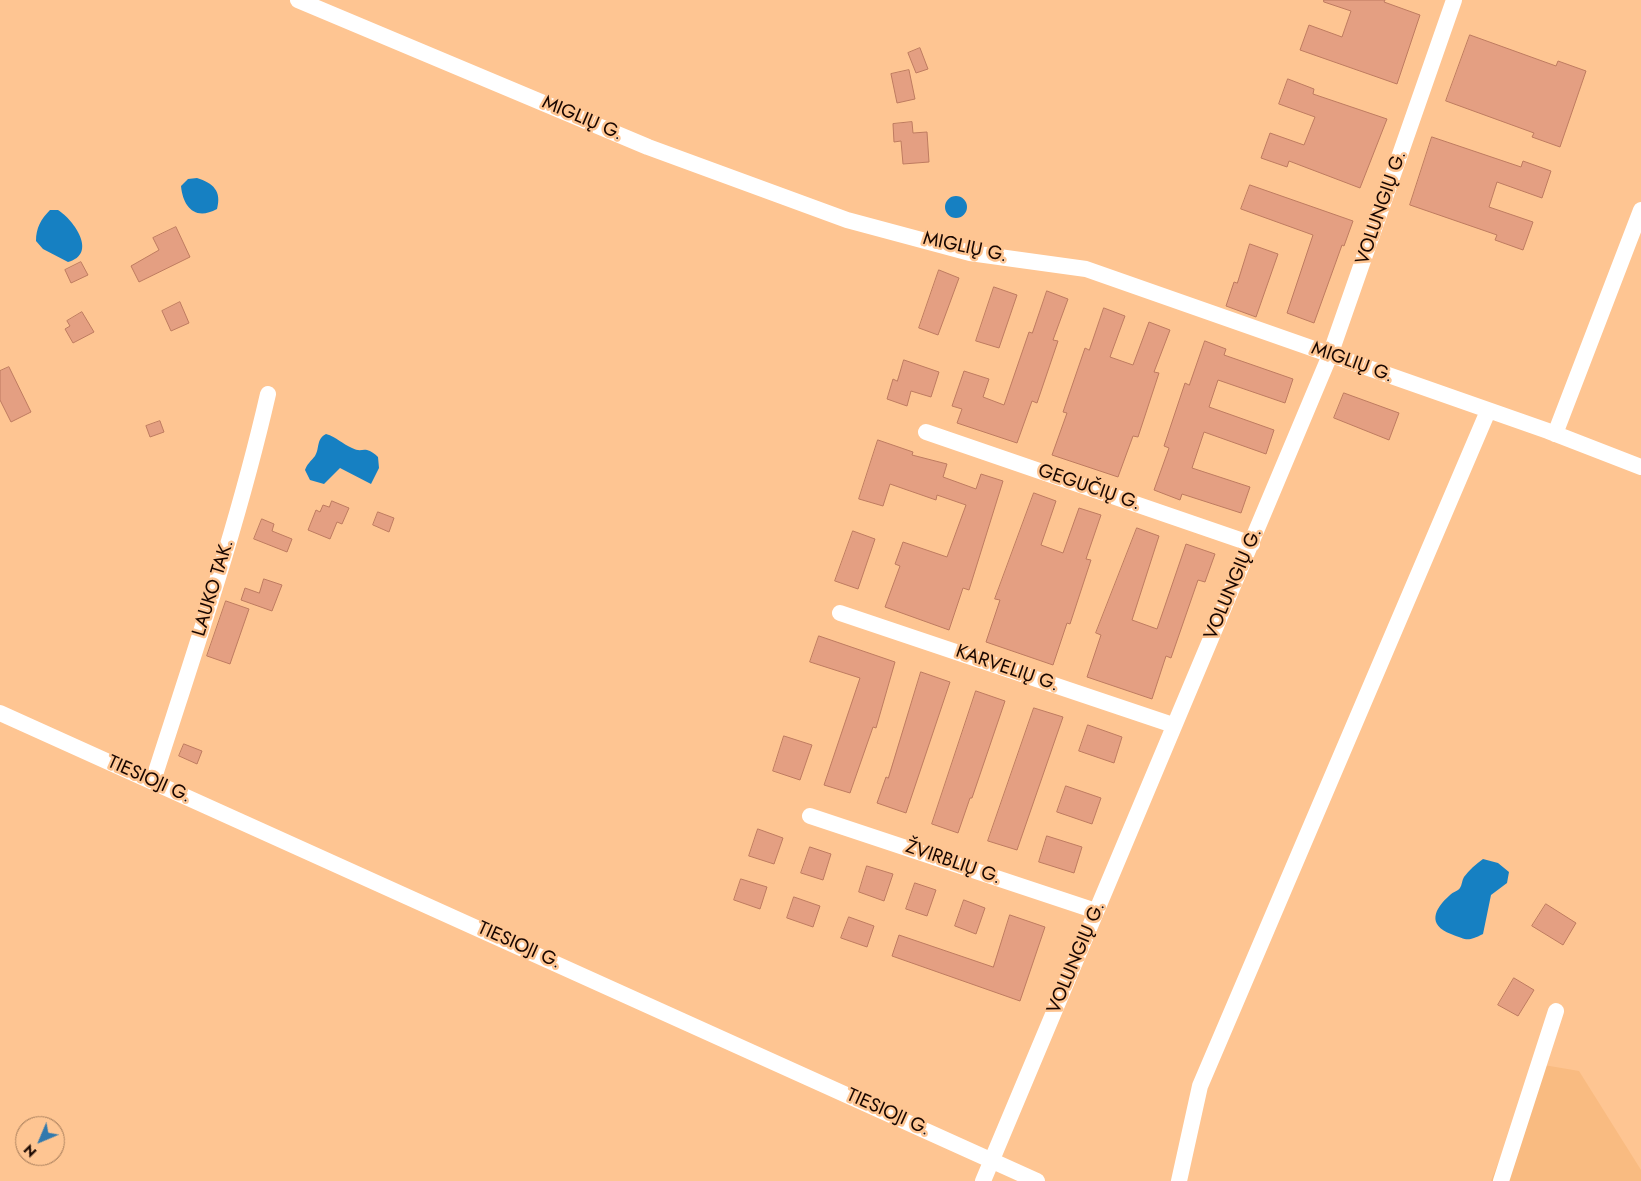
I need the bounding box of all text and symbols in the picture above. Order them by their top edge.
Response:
street label: MIGLIŲ G. [538,92,626,146]
street label: VOLUNGIŲ G. [1352,148,1412,268]
street label: MIGLIŲ G. [921,228,1009,268]
street label: MIGLIŲ G. [1308,338,1396,388]
street label: GEGUČIŲ G. [1035,460,1143,516]
street label: VOLUNGIŲ G. [1200,525,1268,643]
street label: LAUKO TAK. [188,537,240,639]
street label: KARVELIŲ G. [952,641,1062,697]
street label: TIESIOJI G. [104,752,194,808]
street label: ŽVIRBLIŲ G. [902,836,1004,890]
street label: VOLUNGIŲ G. [1043,899,1111,1017]
street label: TIESIOJI G. [474,918,564,974]
street label: TIESIOJI G. [843,1085,933,1141]
north arrow [15,1116,65,1166]
text: N [19,1140,41,1162]

